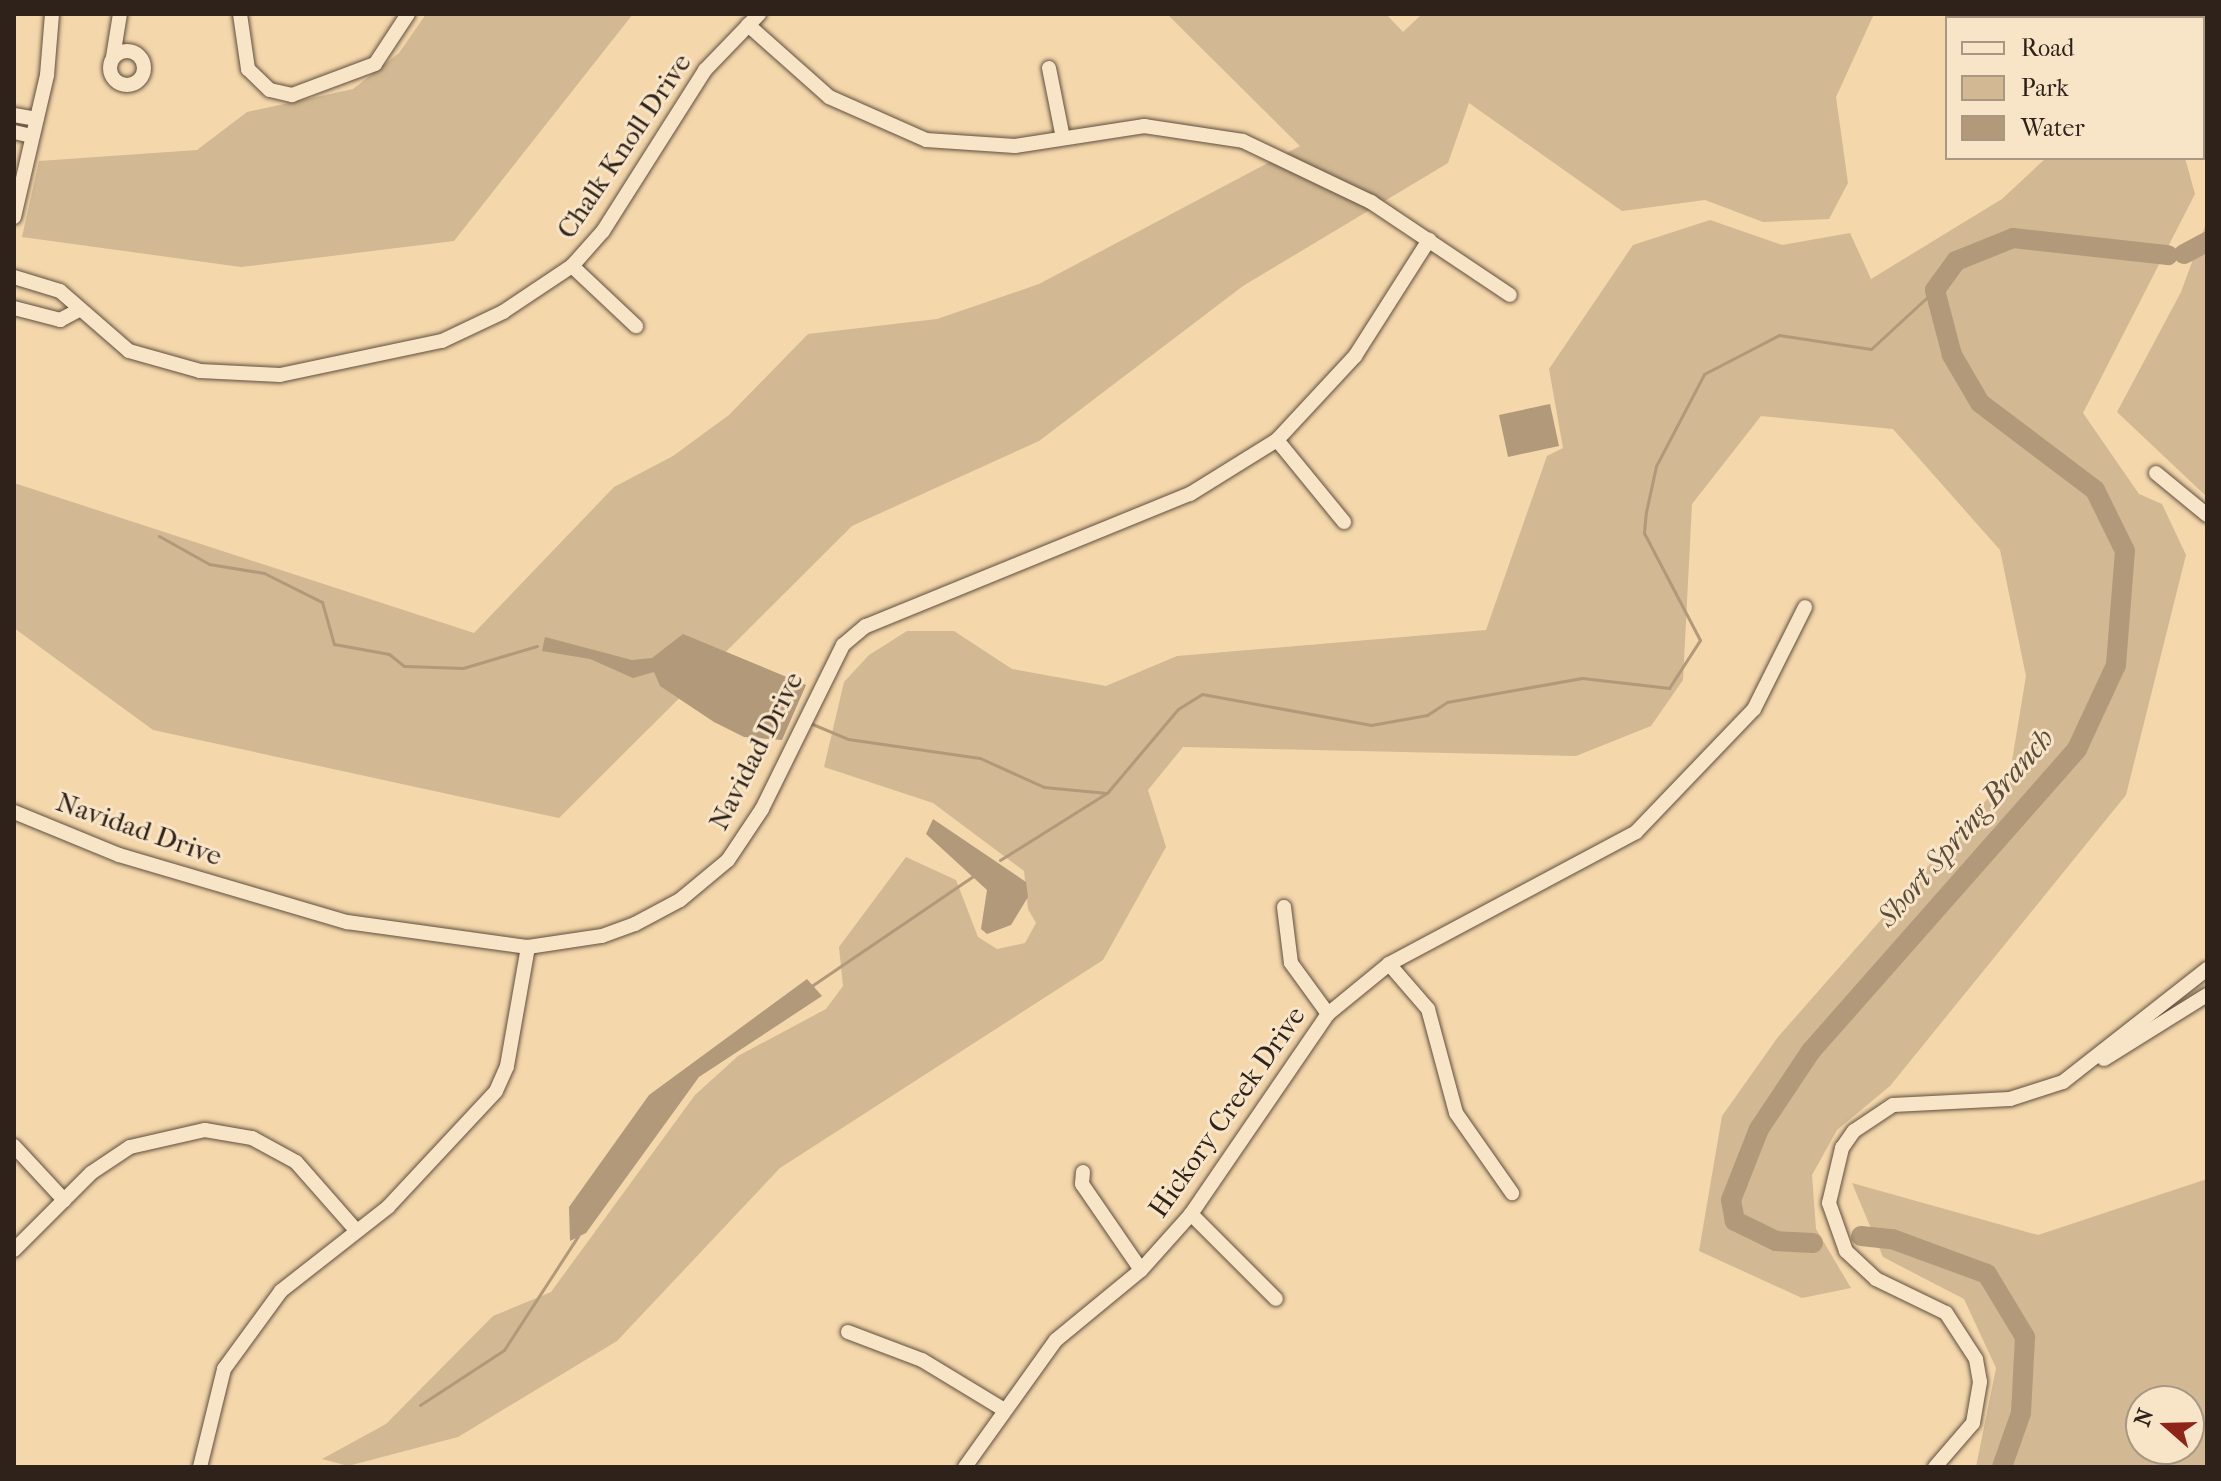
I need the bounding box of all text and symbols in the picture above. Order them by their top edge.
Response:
legend [1945,16,2205,160]
text: Road [2021,34,2074,62]
street label: Chalk Knoll Drive [550,47,698,245]
text: Park [2021,74,2069,102]
text: Water [2021,114,2085,142]
street label: Navidad Drive [702,666,810,836]
water label: Short Spring Branch [1870,721,2062,935]
street label: Navidad Drive [52,785,226,873]
street label: Hickory Creek Drive [1141,1000,1313,1224]
north arrow [2125,1385,2205,1465]
text: N [2129,1405,2159,1430]

